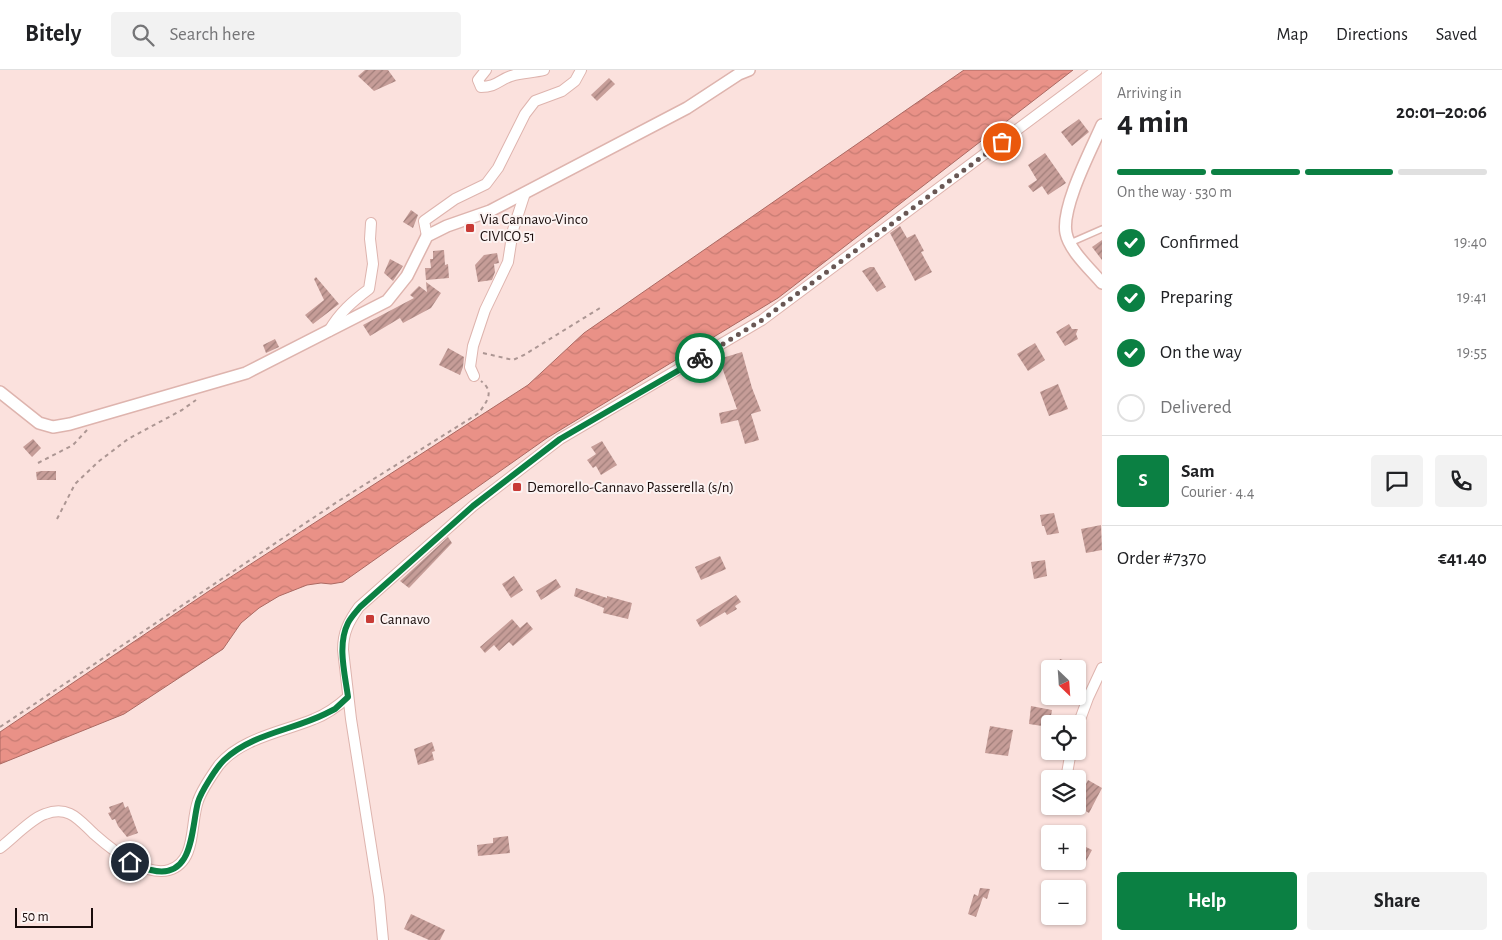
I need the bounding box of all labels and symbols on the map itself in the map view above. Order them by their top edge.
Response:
pin [981,121,1023,163]
place label: Via Cannavo-Vinco CIVICO 51 [480,212,588,244]
marker: Via Cannavo-Vinco CIVICO 51 [464,222,476,234]
courier [675,333,725,383]
place label: Demorello-Cannavo Passerella (s/n) [527,480,734,495]
marker: Demorello-Cannavo Passerella (s/n) [511,481,523,493]
place label: Cannavo [380,612,430,627]
marker: Cannavo [364,613,376,625]
north arrow [1041,660,1086,705]
pin [109,841,151,883]
scale bar [15,905,92,928]

